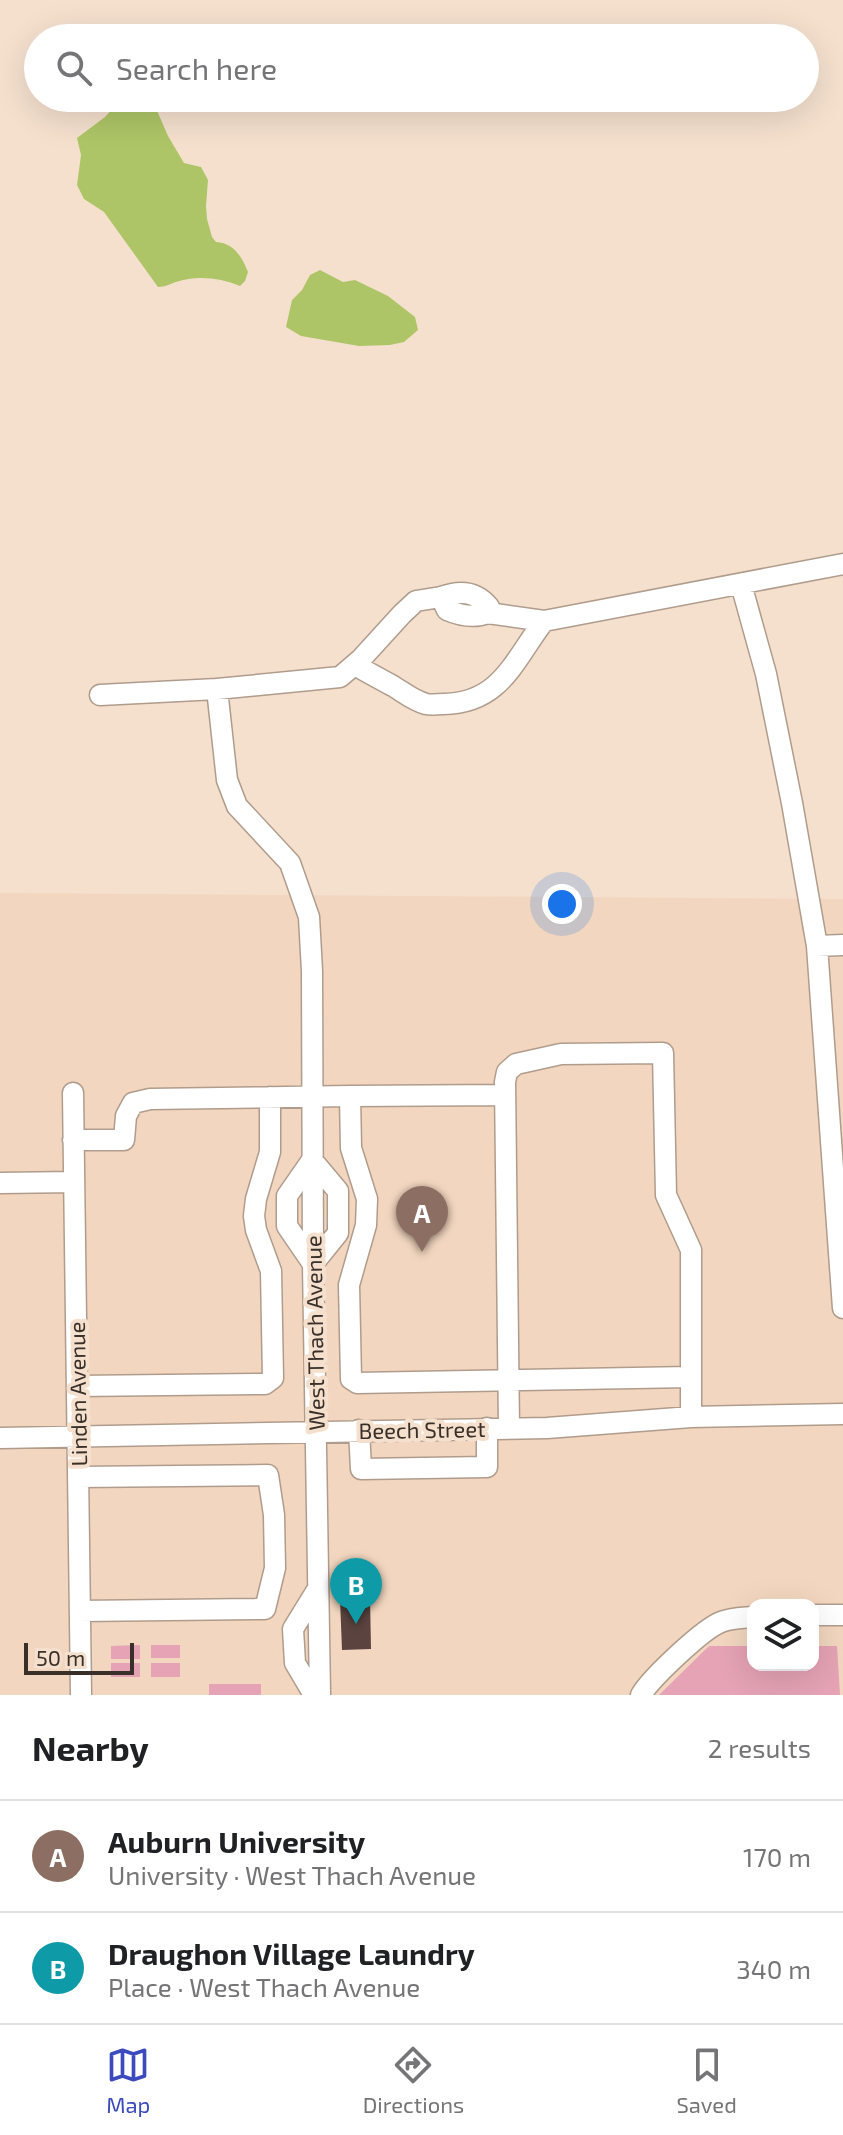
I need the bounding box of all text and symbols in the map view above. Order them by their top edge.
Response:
search box [24,24,819,112]
icon: search [52,46,96,90]
text: Search here [116,50,277,86]
your location [542,884,582,924]
pin: A [396,1186,448,1252]
street label: West Thach Avenue [299,1235,329,1431]
street label: Linden Avenue [63,1321,91,1467]
street label: Beech Street [358,1415,486,1443]
pin: B [330,1558,382,1624]
map controls [747,1599,819,1671]
button: layers [747,1599,819,1671]
scale bar [24,1639,134,1675]
text: 50 m [36,1644,85,1670]
text: Nearby [32,1727,149,1768]
text: 2 results [708,1732,811,1763]
text: Auburn University [108,1823,365,1859]
text: A [50,1841,66,1872]
text: 170 m [743,1841,811,1872]
text: University · West Thach Avenue [108,1859,476,1890]
text: Draughon Village Laundry [108,1935,475,1971]
text: B [50,1953,66,1984]
text: 340 m [736,1953,811,1984]
text: Place · West Thach Avenue [108,1971,420,2002]
tab: Map [106,2043,150,2117]
tab: Directions [363,2043,464,2117]
tab: Saved [676,2043,737,2117]

